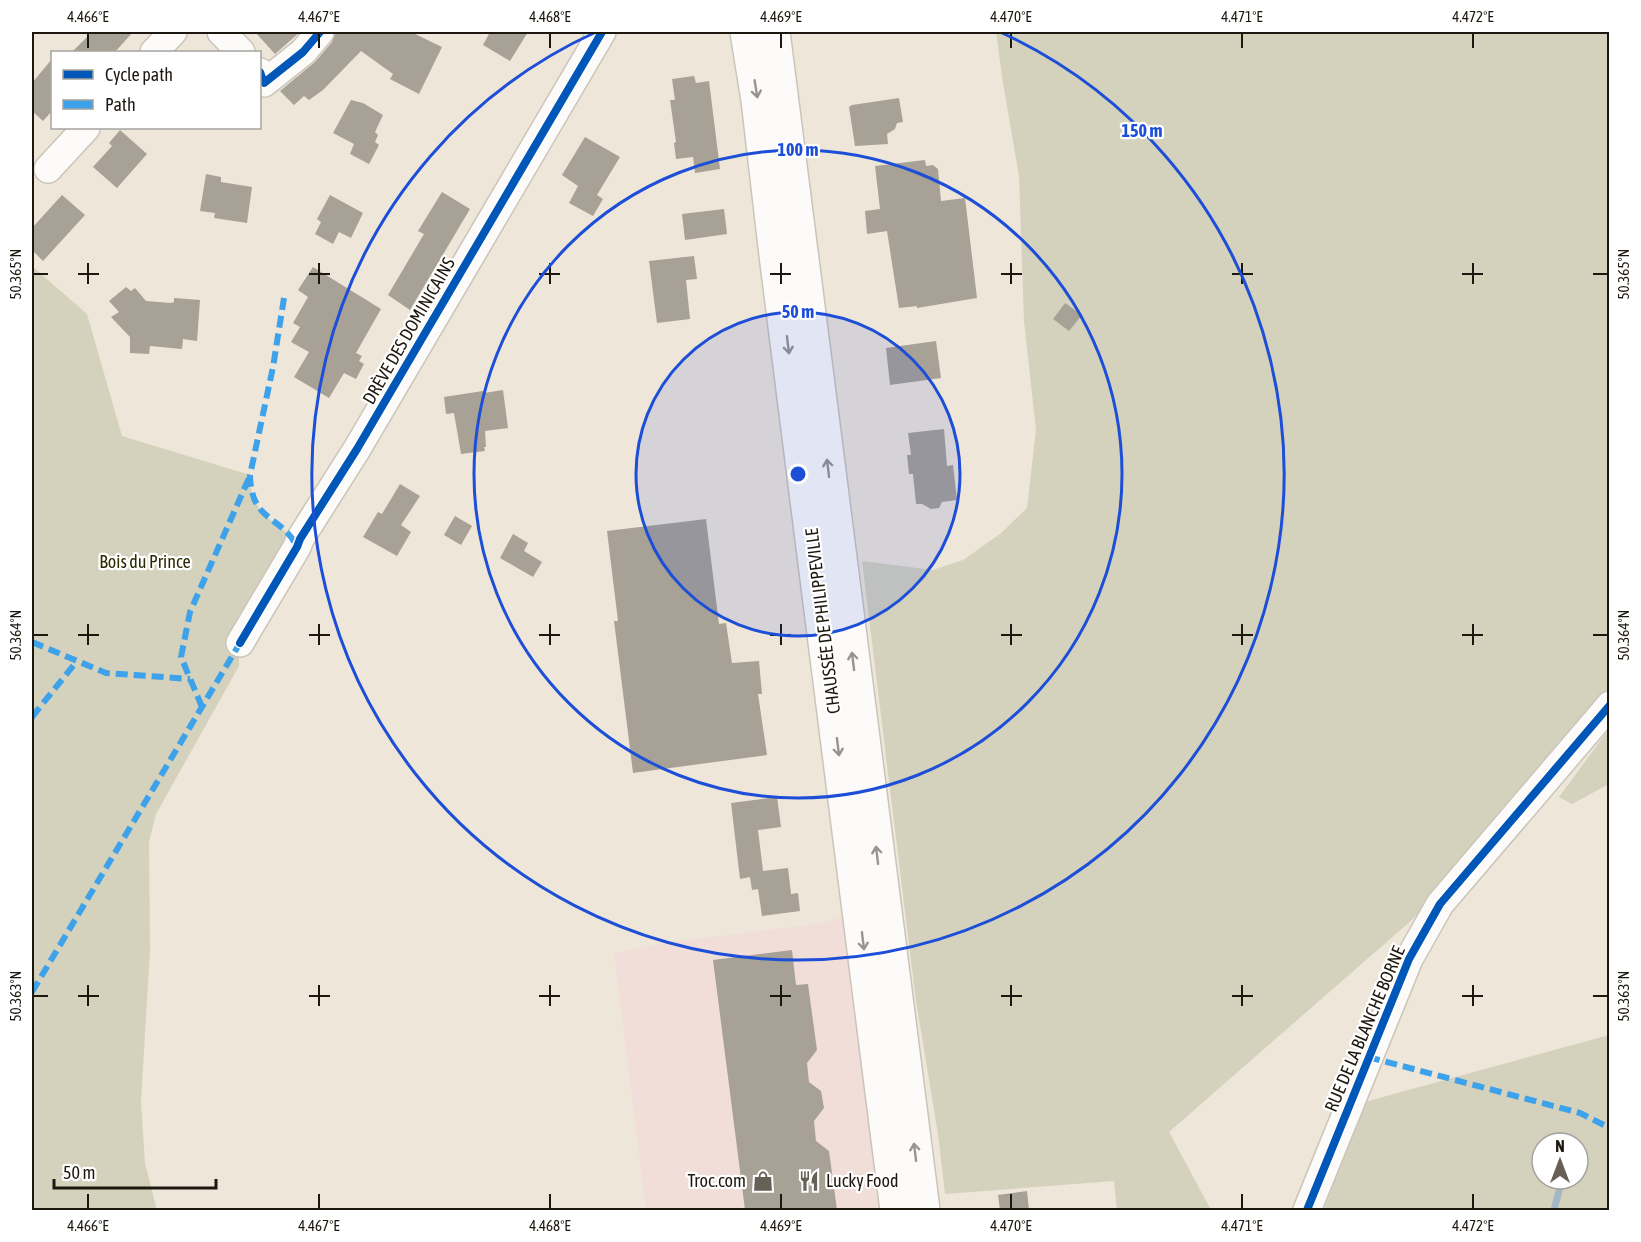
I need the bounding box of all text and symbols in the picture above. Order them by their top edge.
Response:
text: 4.466°E [67,8,109,25]
text: 4.467°E [298,8,340,25]
text: 4.468°E [529,8,571,25]
text: 4.469°E [760,8,802,25]
text: 4.470°E [990,8,1032,25]
text: 4.471°E [1221,8,1263,25]
text: 4.472°E [1452,8,1494,25]
legend [51,51,261,129]
text: Cycle path [105,64,173,85]
one-way arrow [751,79,762,99]
text: Path [105,94,136,115]
text: 150 m [1122,120,1162,141]
text: 100 m [778,139,818,160]
text: 50.365°N [7,249,24,299]
text: 50.365°N [1615,249,1632,299]
street label: DRÈVE DES DOMINICAINS [358,253,459,408]
text: 50 m [782,301,814,322]
one-way arrow [782,335,793,355]
one-way arrow [822,459,833,478]
centre of rings [788,464,808,484]
street label: CHAUSSÉE DE PHILIPPEVILLE [801,527,844,715]
park label: Bois du Prince [99,551,191,572]
text: 50.364°N [7,610,24,660]
text: 50.364°N [1615,610,1632,660]
one-way arrow [847,652,858,672]
one-way arrow [833,737,844,757]
one-way arrow [872,845,883,865]
one-way arrow [858,930,869,950]
street label: RUE DE LA BLANCHE BORNE [1320,942,1409,1115]
text: 50.363°N [7,971,24,1021]
text: 50.363°N [1615,971,1632,1021]
north arrow [1530,1131,1590,1191]
text: N [1555,1137,1565,1155]
one-way arrow [910,1143,921,1163]
scale bar [54,1152,216,1190]
text: 50 m [63,1162,95,1183]
shop icon: Troc.com [751,1169,775,1193]
restaurant icon: Lucky Food [797,1169,821,1193]
place label: Troc.com [687,1170,746,1191]
place label: Lucky Food [826,1170,898,1191]
text: 4.466°E [67,1217,109,1234]
text: 4.467°E [298,1217,340,1234]
text: 4.468°E [529,1217,571,1234]
text: 4.469°E [760,1217,802,1234]
text: 4.470°E [990,1217,1032,1234]
text: 4.471°E [1221,1217,1263,1234]
text: 4.472°E [1452,1217,1494,1234]

